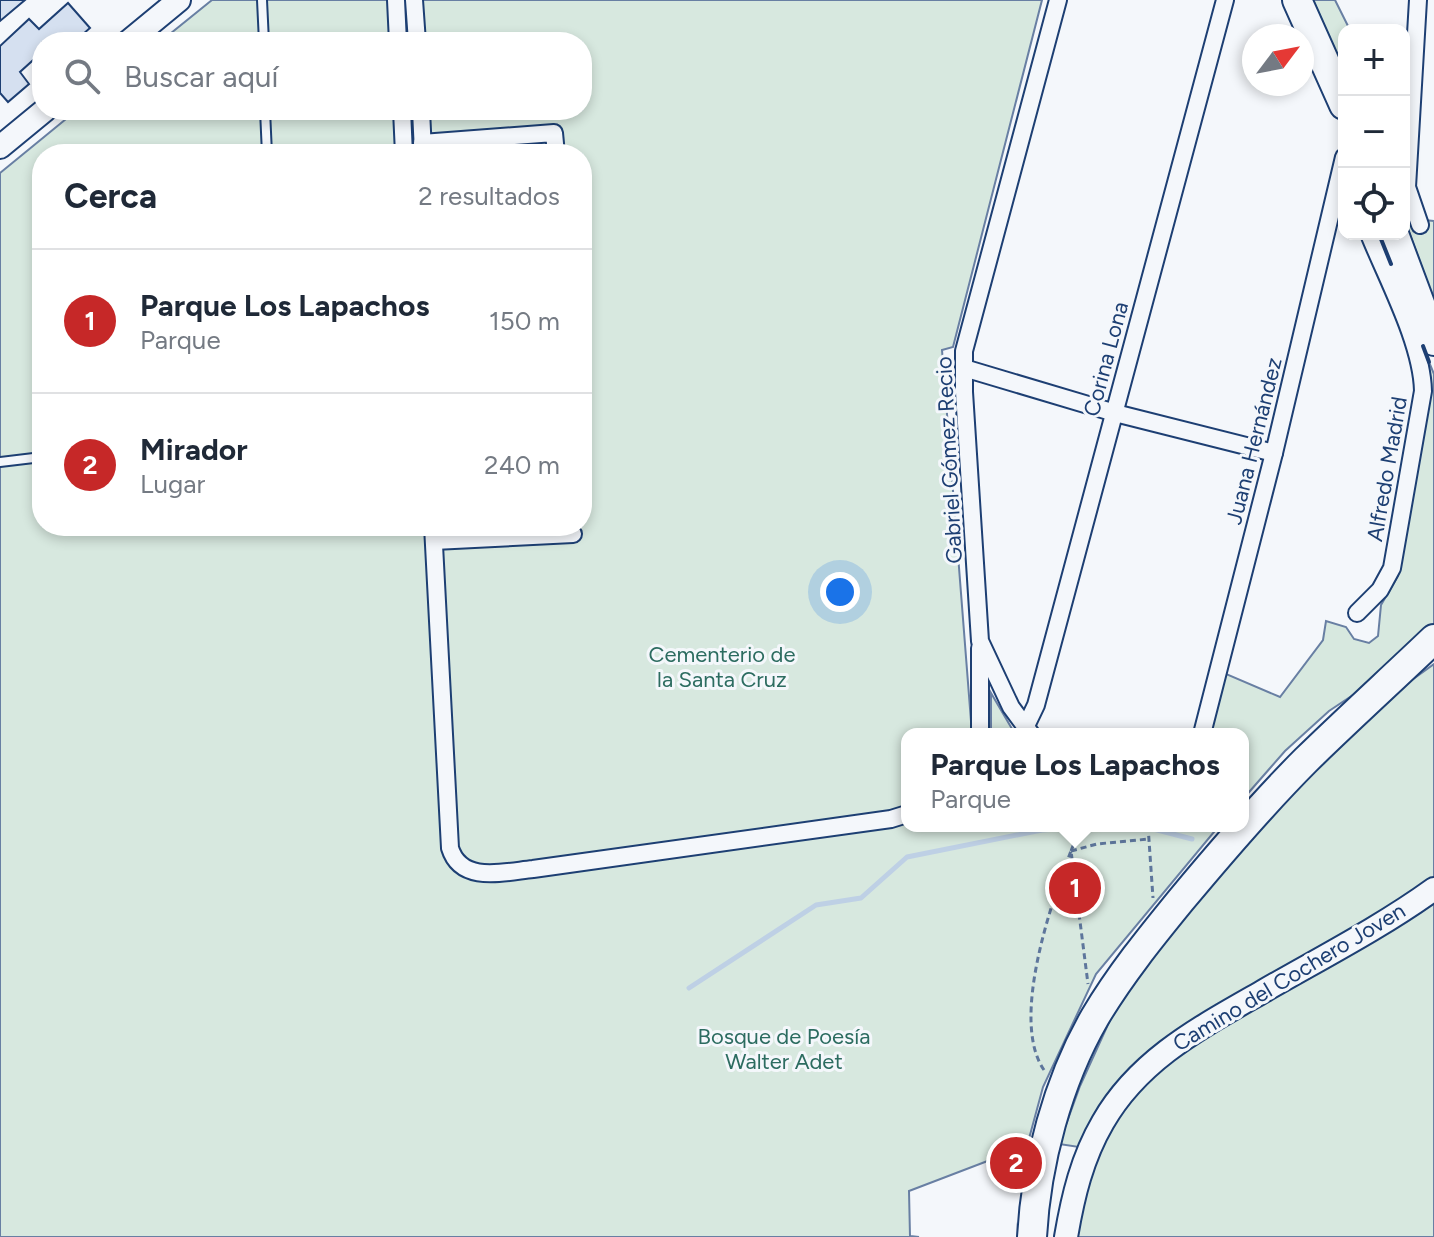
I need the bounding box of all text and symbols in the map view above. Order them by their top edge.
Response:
north arrow [1242,24,1314,96]
map controls [1338,24,1410,240]
button: + [1338,24,1410,96]
search box [32,32,592,120]
icon: search [60,54,104,98]
text: Buscar aquí [124,58,278,95]
button: − [1338,96,1410,168]
button: locate [1338,168,1410,240]
text: Cerca [64,176,157,217]
text: 2 resultados [418,180,560,212]
text: Parque Los Lapachos [140,287,429,324]
street label: Corina Lona [1078,299,1134,419]
text: 1 [85,305,95,337]
text: 150 m [489,305,560,337]
text: Parque [140,324,221,356]
street label: Juana Hernández [1220,355,1288,527]
street label: Gabriel Gómez Recio [930,356,968,564]
street label: Alfredo Madrid [1361,394,1413,544]
text: Mirador [140,431,248,468]
text: 2 [82,449,98,481]
text: 240 m [484,449,560,481]
text: Lugar [140,468,205,500]
your location [820,572,860,612]
park label: Cementerio de la Santa Cruz [649,641,795,693]
popup [901,728,1249,832]
text: Parque Los Lapachos [930,746,1220,783]
text: Parque [930,783,1011,815]
pin: 1 [1049,858,1101,918]
street label: Camino del Cochero Joven [1168,897,1410,1057]
park label: Bosque de Poesía Walter Adet [697,1023,871,1075]
pin: 2 [990,1133,1042,1193]

